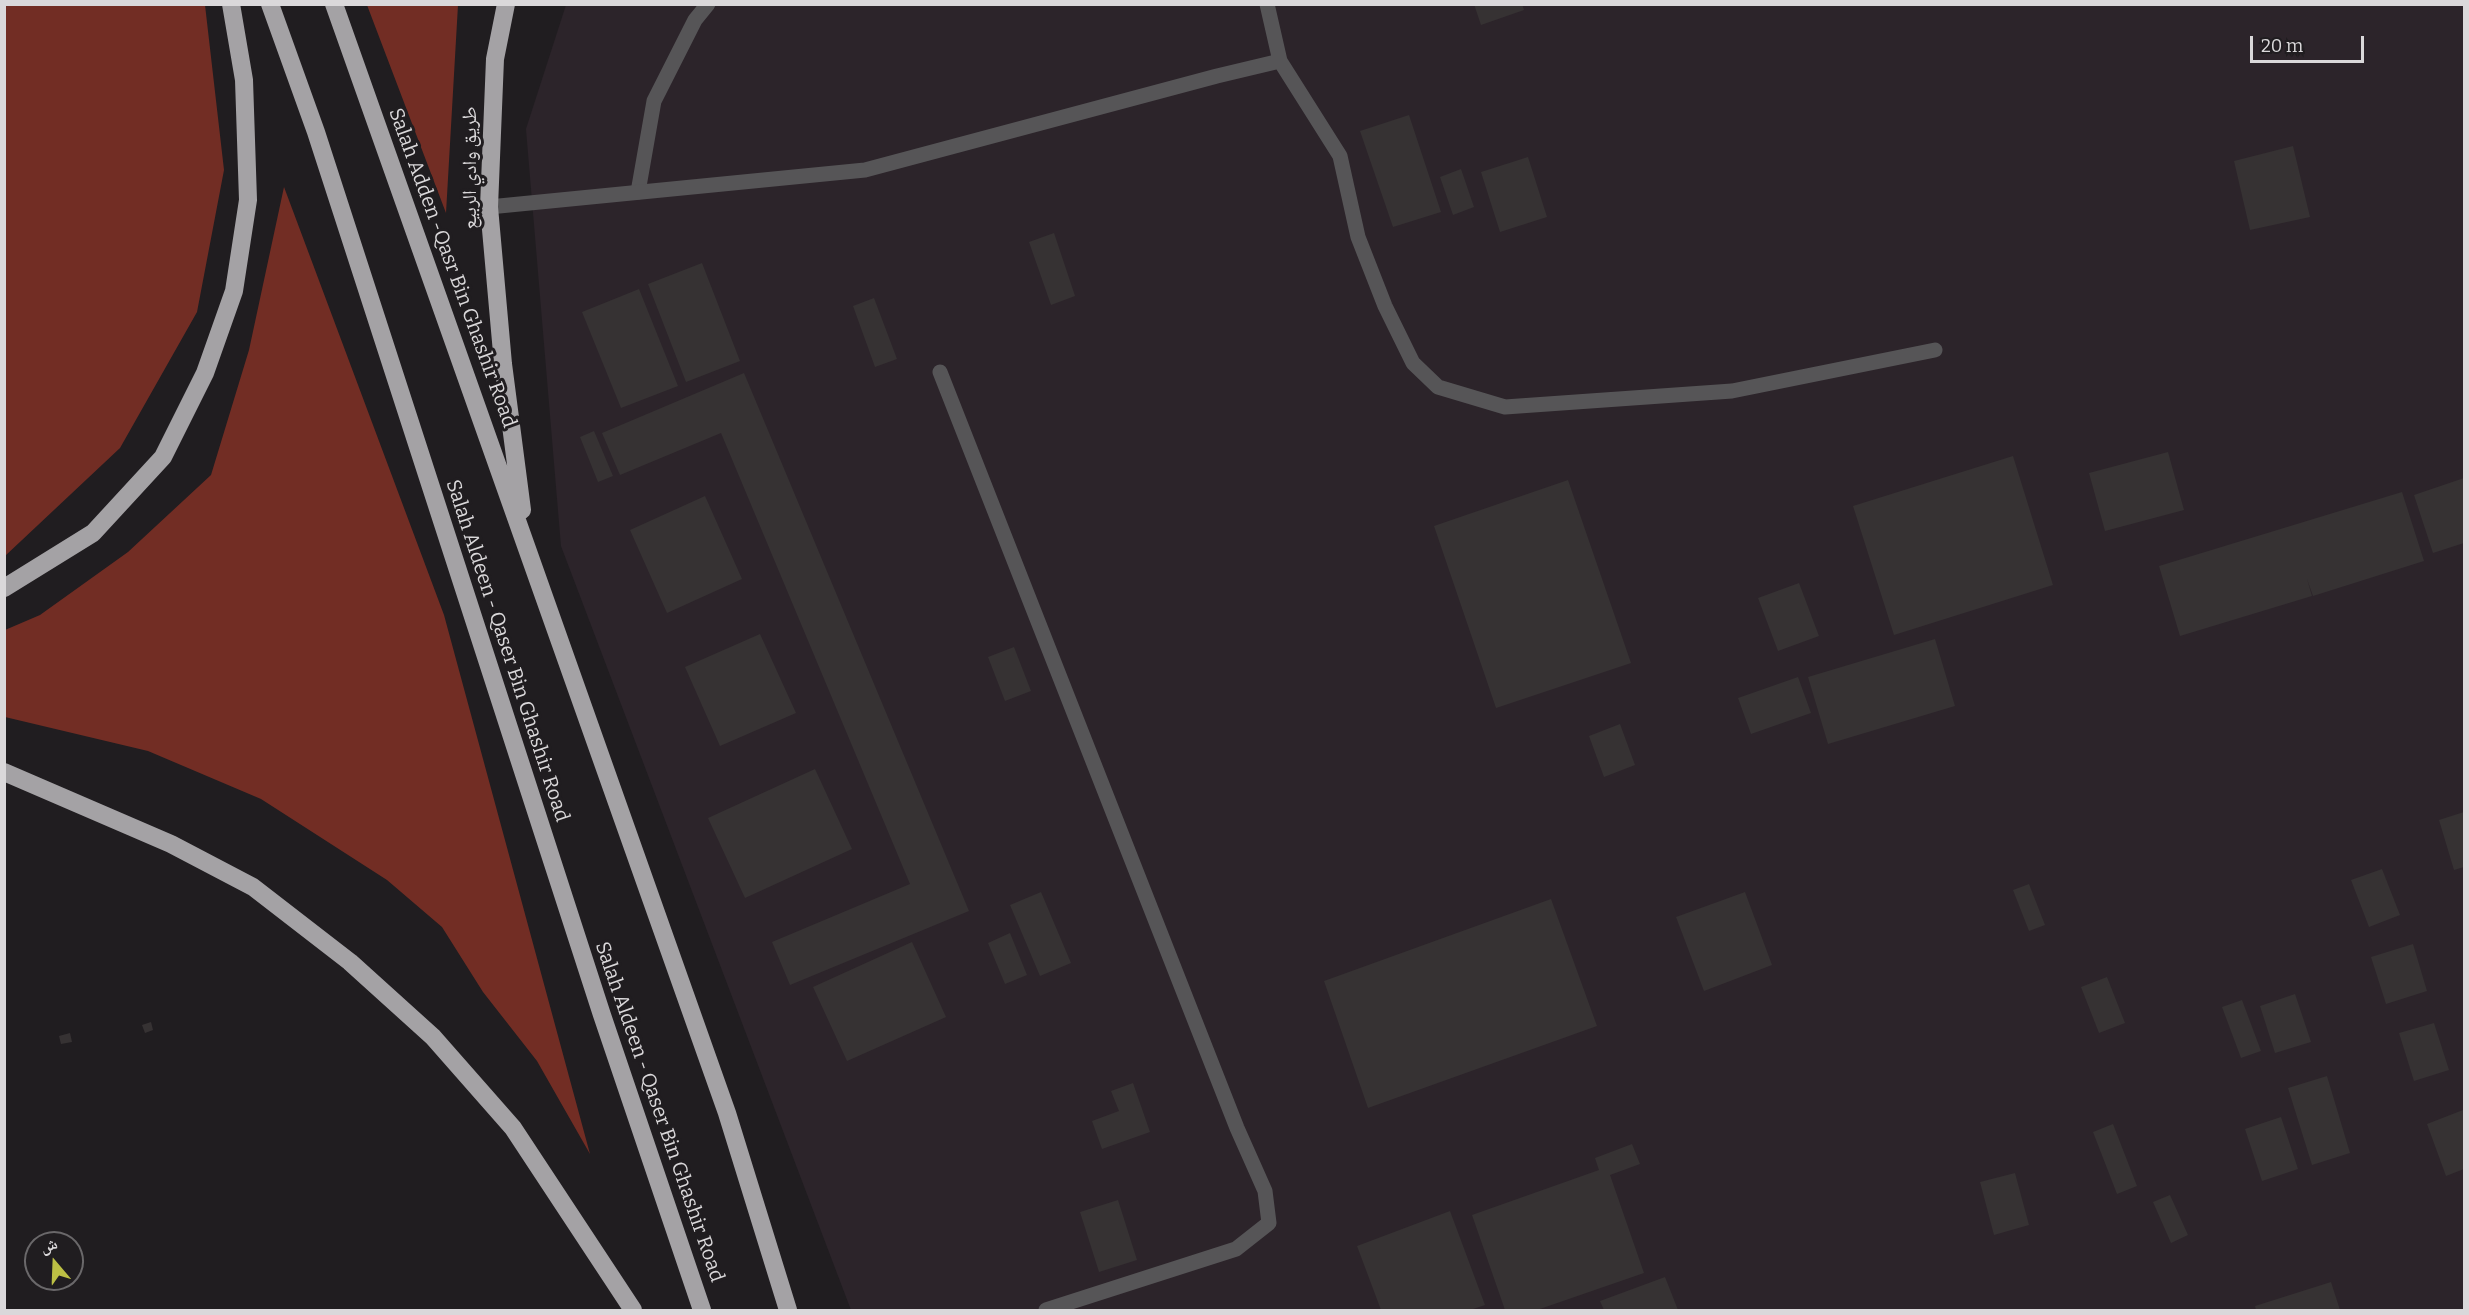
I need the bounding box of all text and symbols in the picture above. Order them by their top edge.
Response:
scale bar [2253,24,2367,62]
text: 20 m [2261,35,2303,57]
street label: Salah Adden -Qasr Bin Ghashir Road [383,105,521,431]
street label: طريق وادي الربيع [458,106,482,230]
street label: Salah Aldeen - Qaser Bin Ghashir Road [440,477,574,825]
street label: Salah Aldeen - Qaser Bin Ghashir Road [589,939,729,1285]
north arrow [24,1231,84,1291]
text: ش [37,1234,60,1257]

